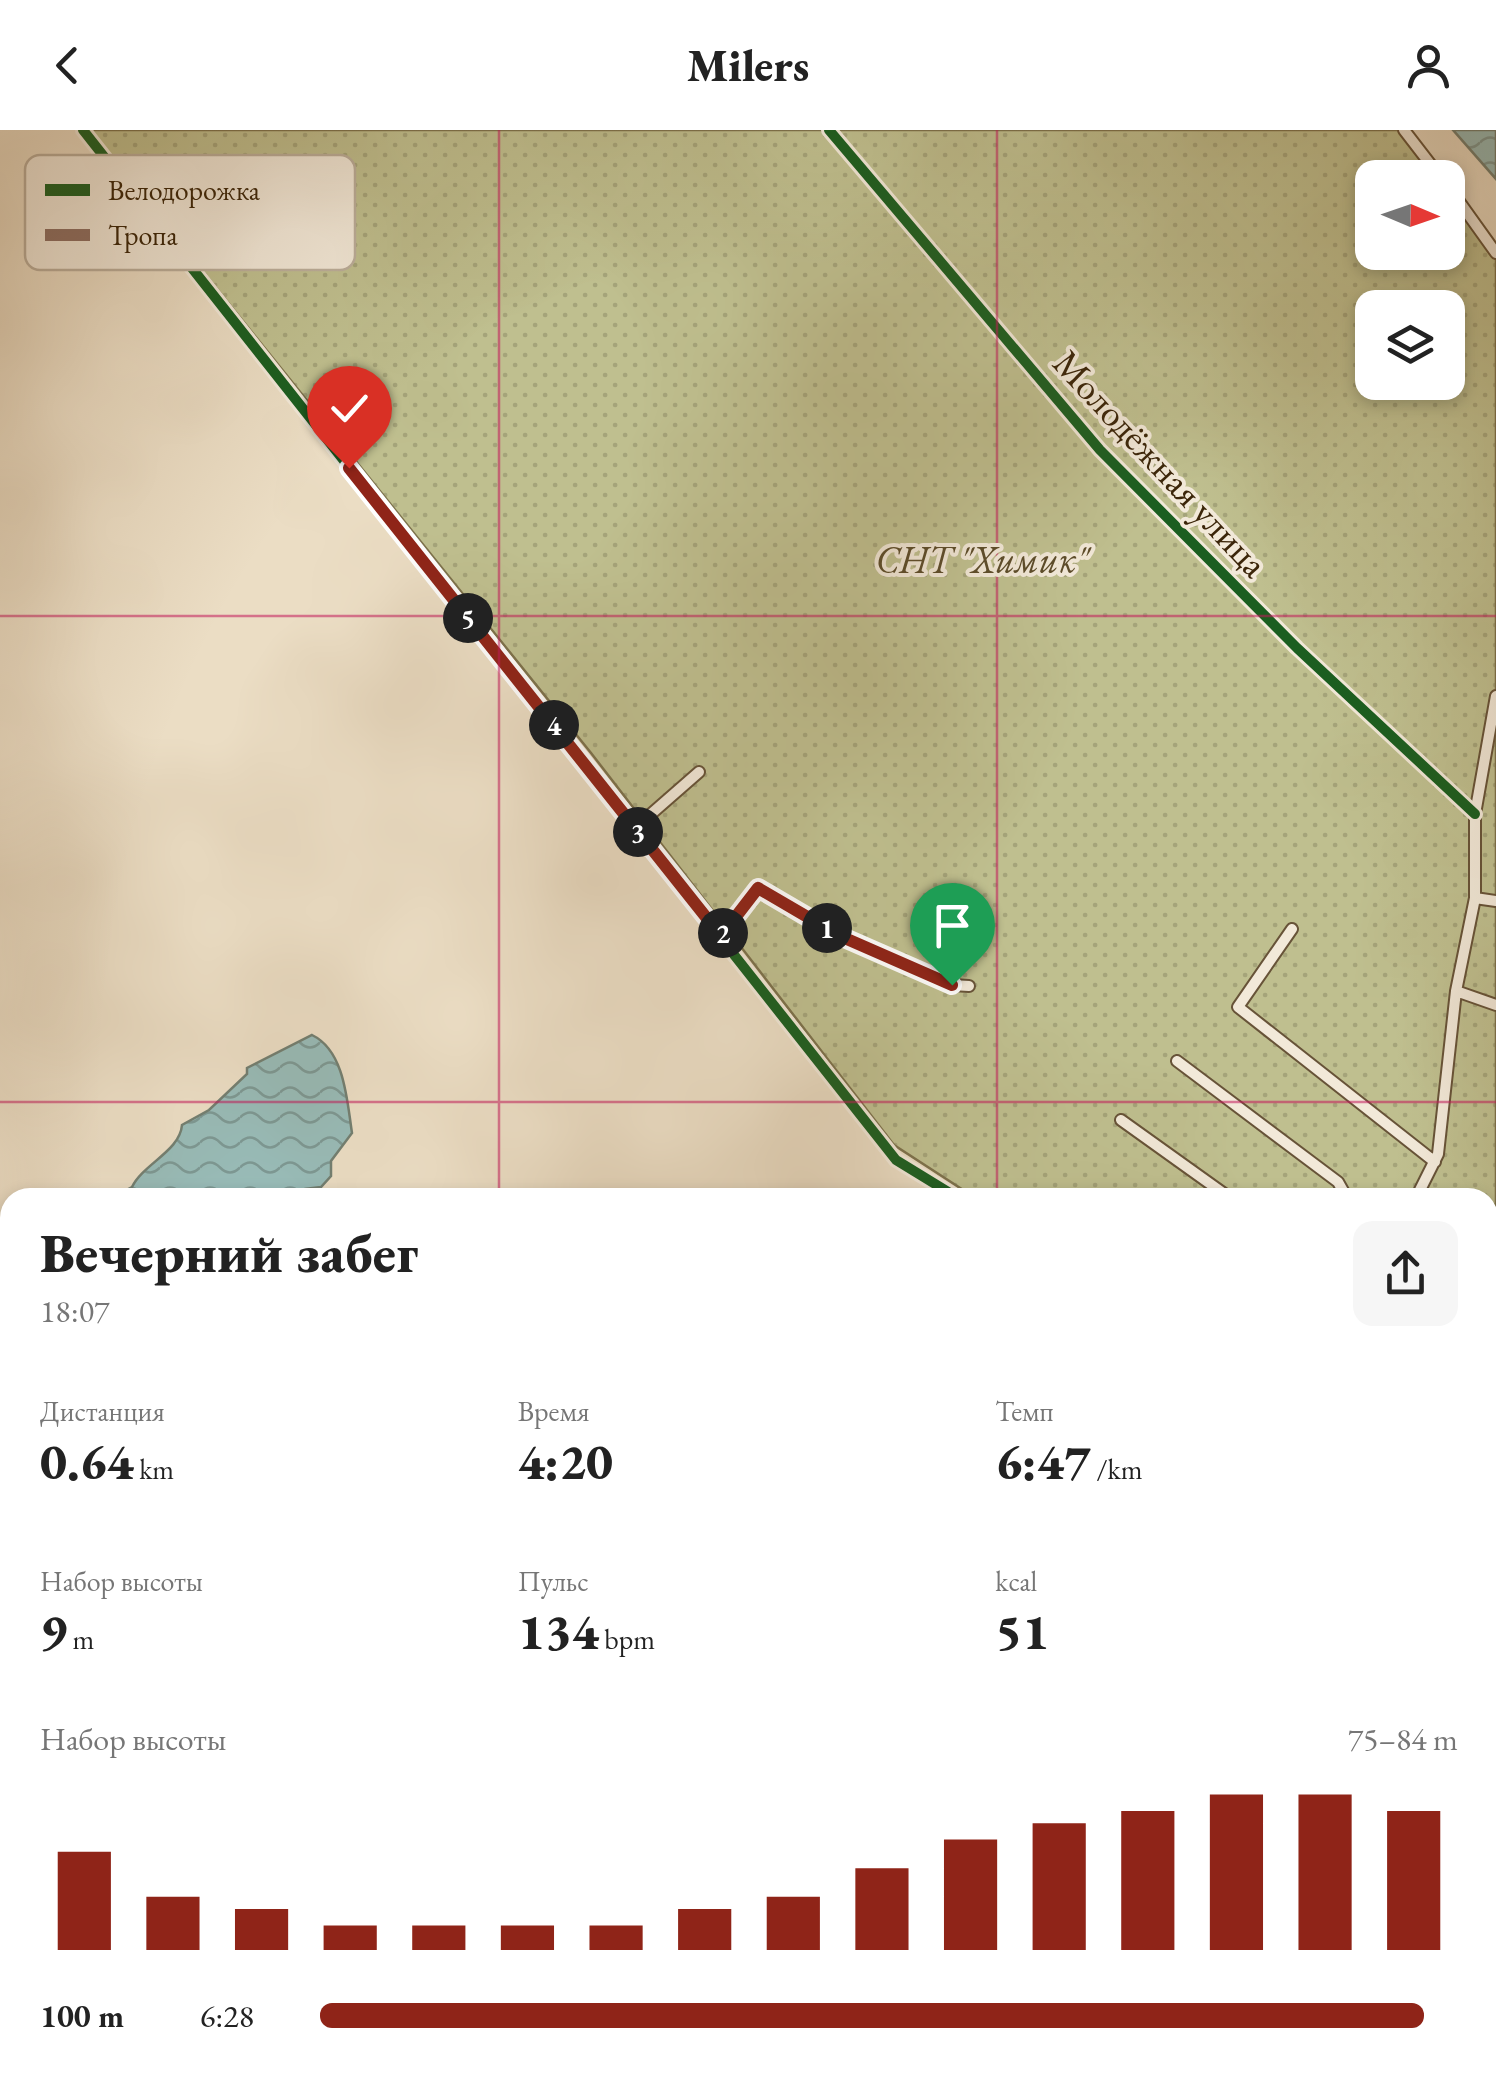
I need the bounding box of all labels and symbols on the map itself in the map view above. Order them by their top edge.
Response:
legend [25,155,355,270]
north arrow [1355,160,1465,270]
text: Велодорожка [108,172,261,208]
text: Тропа [108,217,178,253]
street label: Молодёжная улица [1043,339,1280,588]
pin [307,366,392,469]
park label: СНТ "Химик" [875,534,1092,583]
pin: 5 [443,593,493,643]
pin: 4 [529,700,579,750]
pin: 3 [613,807,663,857]
pin [910,883,995,986]
pin: 1 [802,903,852,953]
pin: 2 [698,908,748,958]

